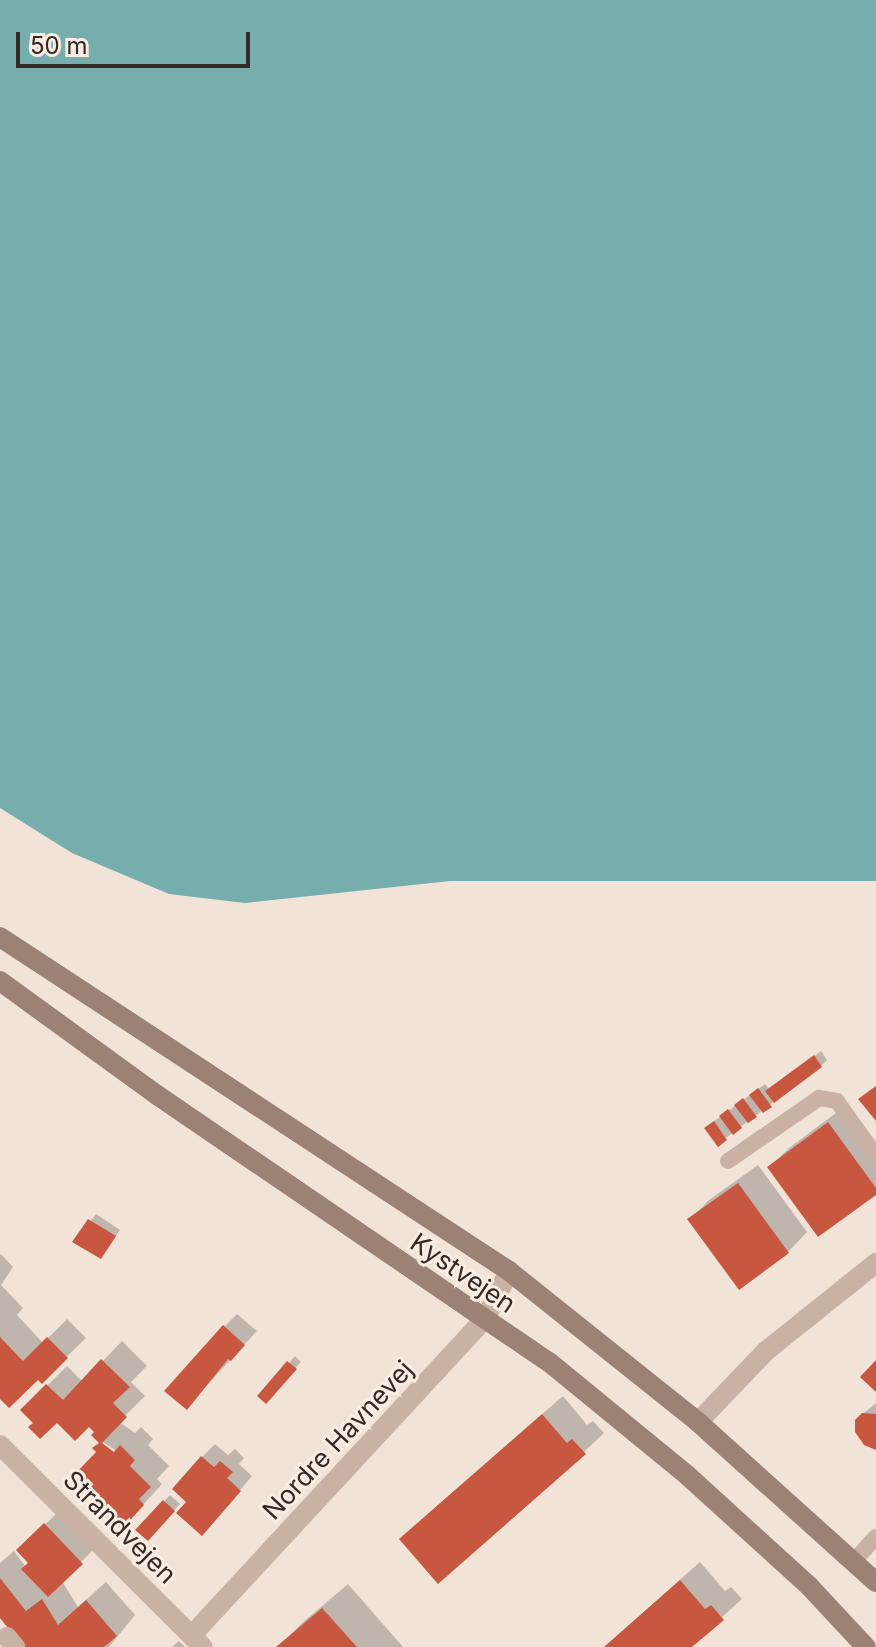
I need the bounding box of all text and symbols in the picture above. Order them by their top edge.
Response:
scale bar [20,16,254,66]
text: 50 m [30,31,88,60]
street label: Kystvejen [405,1227,521,1319]
street label: Nordre Havnevej [256,1354,420,1526]
street label: Strandvejen [57,1464,183,1590]

